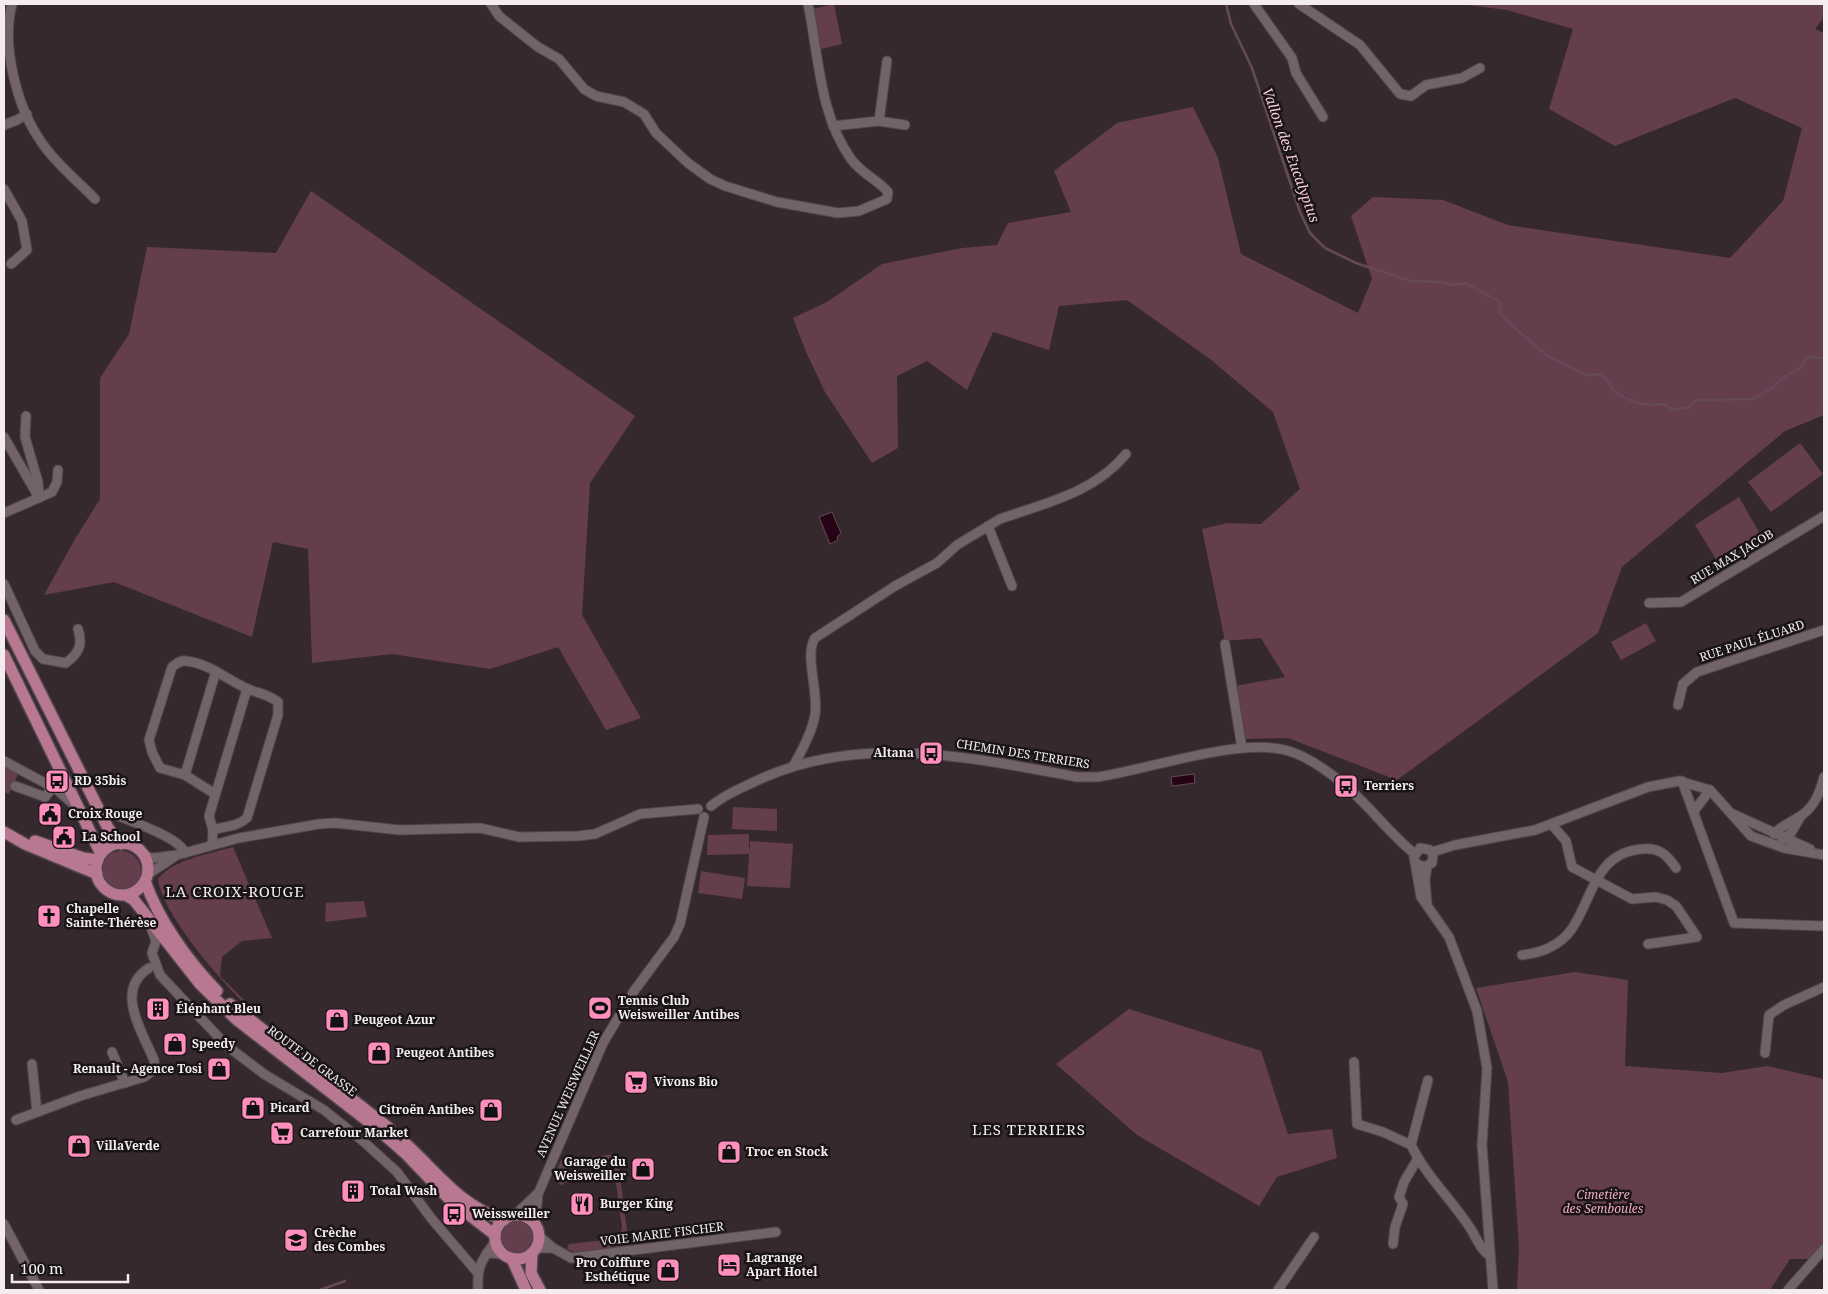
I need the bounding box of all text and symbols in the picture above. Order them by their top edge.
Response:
water label: Vallon des Eucalyptus [1258,85,1325,225]
street label: RUE MAX JACOB [1687,525,1777,588]
street label: RUE PAUL ÉLUARD [1697,615,1807,666]
street label: CHEMIN DES TERRIERS [955,735,1091,772]
bus stop icon: Altana [918,740,944,766]
place label: Altana [873,744,914,761]
bus stop icon: RD 35bis [44,768,70,794]
place label: RD 35bis [74,772,126,789]
bus stop icon: Terriers [1333,773,1359,799]
place label: Terriers [1364,777,1414,794]
public building icon: Croix Rouge [37,801,63,827]
place label: Croix Rouge [68,805,142,822]
public building icon: La School [51,824,77,850]
place label: La School [82,828,141,845]
district label: LA CROIX-ROUGE [165,881,305,901]
place label: Chapelle Sainte-Thérèse [66,900,156,931]
church icon: Chapelle Sainte-Thérèse [36,903,62,929]
place label: Tennis Club Weisweiller Antibes [618,992,740,1023]
sports icon: Tennis Club Weisweiller Antibes [587,995,613,1021]
building icon: Éléphant Bleu [145,996,171,1022]
place label: Éléphant Bleu [176,1000,261,1017]
shop icon: Peugeot Azur [324,1007,350,1033]
place label: Peugeot Azur [354,1011,436,1028]
street label: ROUTE DE GRASSE [264,1021,360,1100]
street label: AVENUE WEISWEILLER [532,1028,603,1160]
shop icon: Speedy [162,1031,188,1057]
place label: Speedy [192,1035,235,1052]
shop icon: Peugeot Antibes [366,1040,392,1066]
place label: Peugeot Antibes [396,1044,494,1061]
shop icon: Renault - Agence Tosi [206,1056,232,1082]
place label: Renault - Agence Tosi [73,1060,203,1077]
supermarket icon: Vivons Bio [623,1069,649,1095]
place label: Vivons Bio [654,1073,718,1090]
shop icon: Picard [240,1095,266,1121]
shop icon: Citroën Antibes [478,1097,504,1123]
place label: Picard [270,1099,310,1116]
place label: Citroën Antibes [379,1101,474,1118]
district label: LES TERRIERS [972,1119,1086,1139]
supermarket icon: Carrefour Market [269,1120,295,1146]
place label: Carrefour Market [300,1124,408,1141]
shop icon: VillaVerde [66,1133,92,1159]
place label: VillaVerde [96,1137,160,1154]
shop icon: Troc en Stock [716,1139,742,1165]
place label: Troc en Stock [746,1143,828,1160]
place label: Garage du Weisweiller [554,1153,627,1184]
shop icon: Garage du Weisweiller [630,1156,656,1182]
building icon: Total Wash [340,1178,366,1204]
place label: Total Wash [370,1182,437,1199]
park label: Cimetière des Semboules [1563,1186,1644,1217]
restaurant icon: Burger King [569,1191,595,1217]
place label: Burger King [600,1195,673,1212]
bus stop icon: Weissweiller [441,1201,467,1227]
place label: Weissweiller [472,1205,550,1222]
street label: VOIE MARIE FISCHER [599,1217,725,1250]
place label: Crèche des Combes [314,1224,385,1255]
school or university icon: Crèche des Combes [283,1227,309,1253]
place label: Lagrange Apart Hotel [746,1249,818,1280]
scale bar [12,1252,129,1284]
hotel icon: Lagrange Apart Hotel [716,1252,742,1278]
place label: Pro Coiffure Esthétique [576,1254,650,1285]
shop icon: Pro Coiffure Esthétique [655,1257,681,1283]
text: 100 m [20,1258,63,1278]

